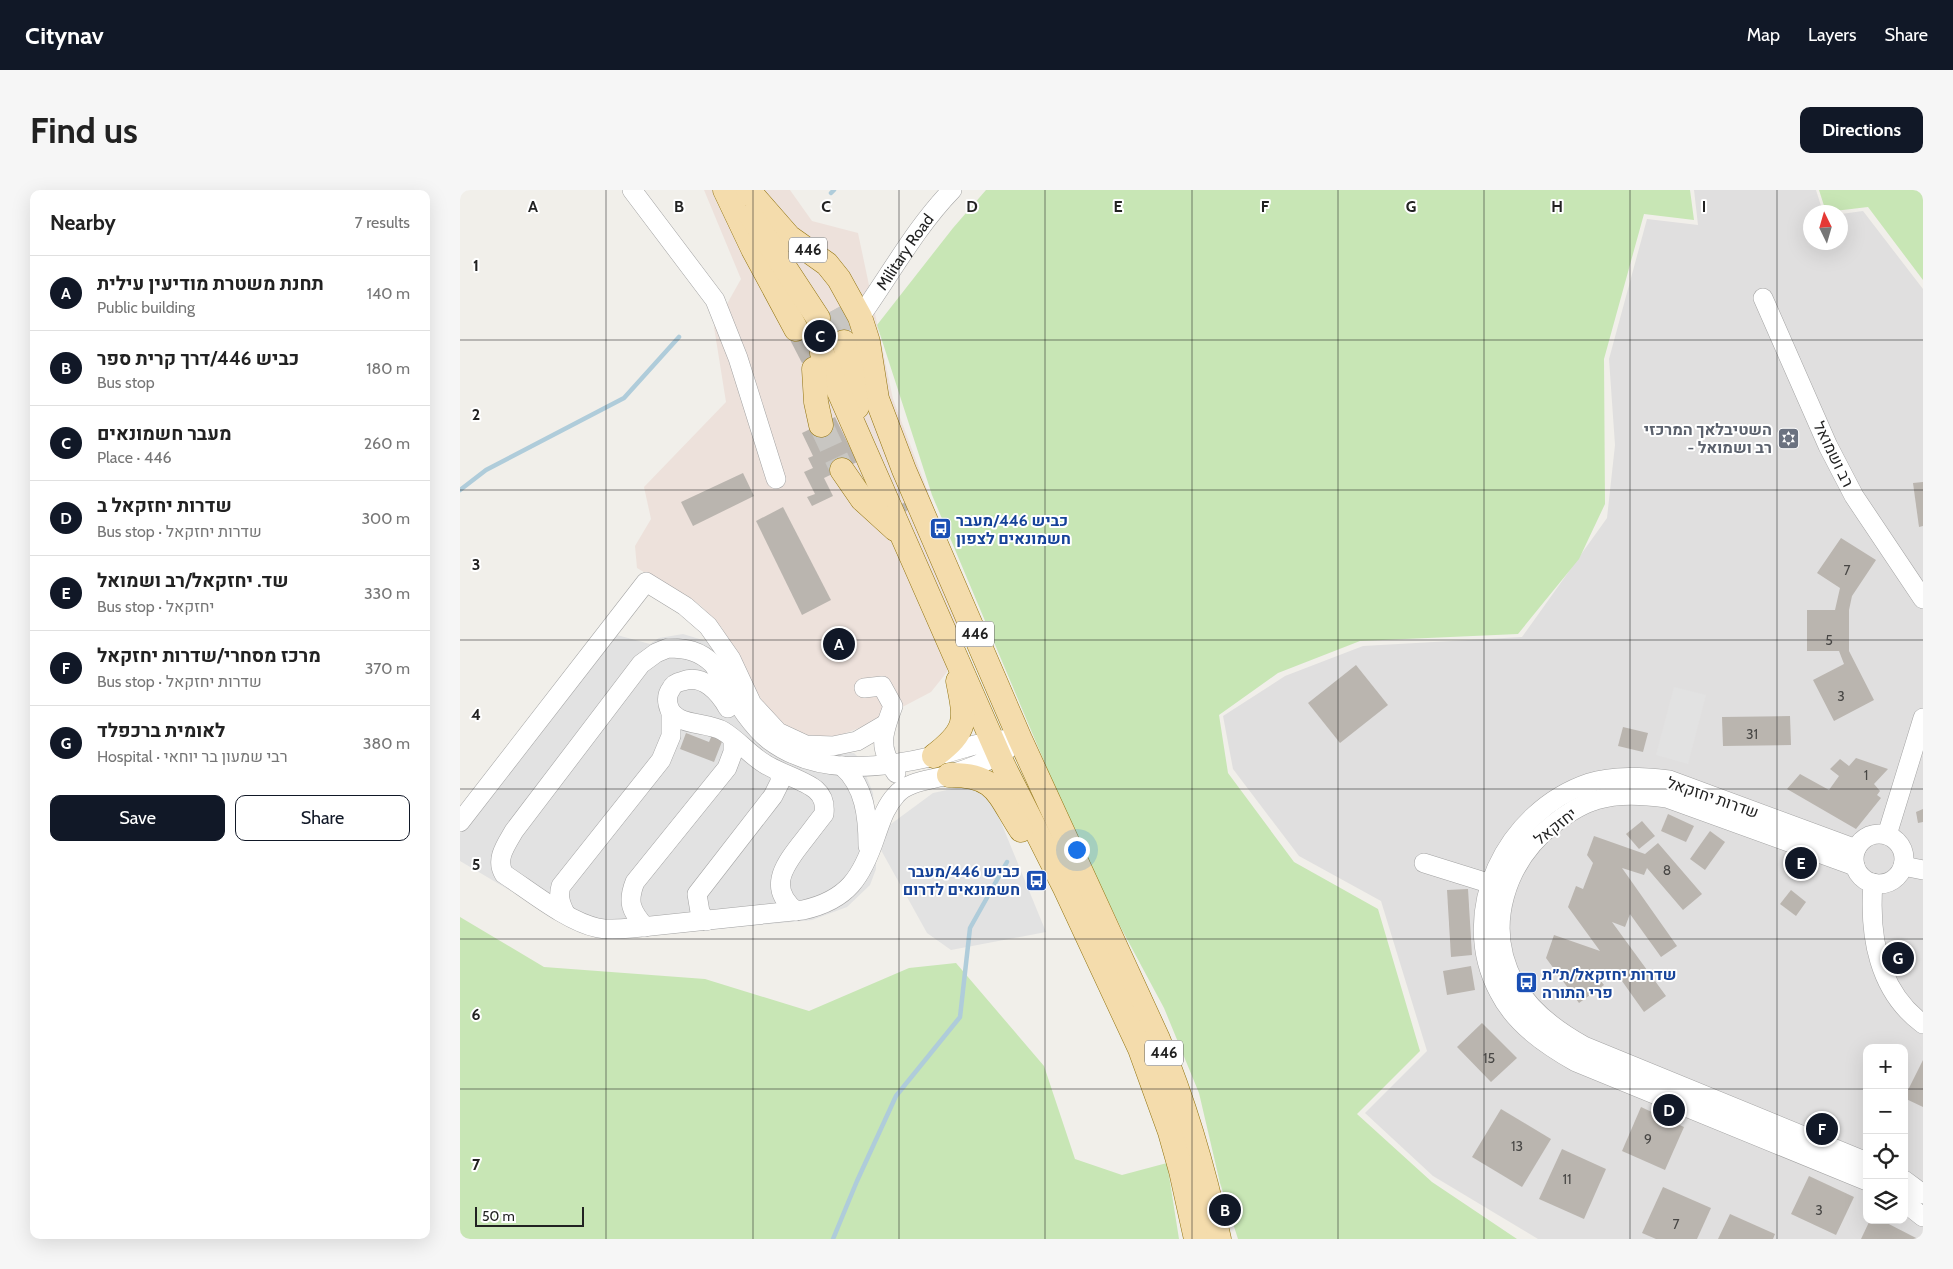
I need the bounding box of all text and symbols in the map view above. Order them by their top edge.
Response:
text: Citynav [25,21,104,50]
text: Map [1747,24,1780,46]
text: Layers [1808,24,1857,46]
text: Share [1885,24,1928,46]
button: Directions [1800,107,1923,153]
text: Find us [30,109,138,152]
text: A [528,197,538,216]
text: B [674,197,684,216]
text: C [821,197,831,216]
text: D [966,197,978,216]
text: E [1113,197,1123,216]
text: F [1261,197,1270,216]
text: G [1406,197,1416,216]
text: H [1551,197,1563,216]
text: I [1702,197,1706,216]
north arrow [1803,205,1848,250]
text: Nearby [50,210,116,235]
street label: Military Road [872,210,938,294]
text: 7 results [355,213,410,232]
road number: 446 [789,238,827,262]
text: 1 [473,256,479,275]
text: תחנת משטרת מודיעין עילית [97,272,324,295]
text: A [61,284,71,303]
text: 140 m [367,284,410,303]
text: Public building [97,298,195,317]
pin: C [804,317,836,355]
text: כביש 446/דרך קרית ספר [97,347,299,370]
text: B [61,359,71,378]
text: 180 m [366,359,410,378]
text: Bus stop [97,373,155,392]
text: 2 [472,405,480,424]
street label: רב ושמואל [1810,418,1858,490]
place label: השטיבלאך המרכזי - רב ושמואל [1644,420,1772,457]
text: מעבר חשמונאים [97,422,232,445]
synagogue icon: השטיבלאך המרכזי - רב ושמואל [1776,426,1800,450]
text: C [61,434,71,453]
text: 260 m [364,434,410,453]
text: Place · 446 [97,448,171,467]
text: שדרות יחזקאל ב [97,494,232,517]
text: D [60,509,72,528]
text: 300 m [361,509,410,528]
place label: כביש 446/מעבר חשמונאים לצפון [956,511,1071,548]
bus stop icon: כביש 446/מעבר חשמונאים לצפון [928,517,952,541]
text: Bus stop · שדרות יחזקאל [97,522,262,541]
text: 3 [472,555,480,574]
house number: 7 [1843,561,1851,579]
text: שד. יחזקאל/רב ושמואל [97,569,288,592]
text: E [61,584,71,603]
text: 330 m [364,584,410,603]
text: Bus stop · יחזקאל [97,597,214,616]
road number: 446 [956,622,994,646]
pin: A [823,625,855,663]
house number: 5 [1825,631,1833,649]
text: מרכז מסחרי/שדרות יחזקאל [97,644,321,667]
text: F [62,659,70,678]
text: 370 m [365,659,410,678]
text: Bus stop · שדרות יחזקאל [97,672,262,691]
house number: 3 [1837,687,1845,705]
text: 4 [471,705,481,724]
text: לאומית ברכפלד [97,719,225,742]
house number: 31 [1746,725,1758,743]
text: G [61,734,71,753]
text: 380 m [363,734,410,753]
text: Hospital · רבי שמעון בר יוחאי [97,747,288,766]
house number: 1 [1864,766,1868,784]
street label: שדרות יחזקאל [1664,773,1761,822]
button: Save [50,795,225,841]
button: Share [235,795,410,841]
street label: יחזקאל [1530,804,1580,849]
your location [1064,837,1090,863]
pin: E [1785,844,1817,882]
text: 5 [472,855,480,874]
house number: 8 [1663,861,1671,879]
place label: כביש 446/מעבר חשמונאים לדרום [903,862,1020,899]
bus stop icon: כביש 446/מעבר חשמונאים לדרום [1024,868,1048,892]
pin: G [1882,939,1914,977]
place label: שדרות יחזקאל/ת״ת פרי התורה [1542,965,1677,1002]
bus stop icon: שדרות יחזקאל/ת״ת פרי התורה [1514,971,1538,995]
text: 6 [472,1005,481,1024]
road number: 446 [1145,1040,1183,1066]
map controls [1863,1044,1908,1224]
button: + [1863,1044,1908,1089]
house number: 15 [1483,1049,1495,1067]
button: − [1863,1089,1908,1134]
pin: D [1653,1091,1685,1129]
pin: F [1806,1110,1838,1148]
house number: 9 [1644,1130,1652,1148]
button: locate [1863,1134,1908,1179]
house number: 13 [1511,1137,1523,1155]
text: 7 [472,1155,481,1174]
house number: 11 [1562,1170,1572,1188]
button: layers [1863,1179,1908,1224]
pin: B [1209,1191,1241,1229]
house number: 3 [1815,1201,1823,1219]
scale bar [475,1204,584,1227]
text: 50 m [482,1207,515,1225]
house number: 7 [1672,1215,1680,1233]

